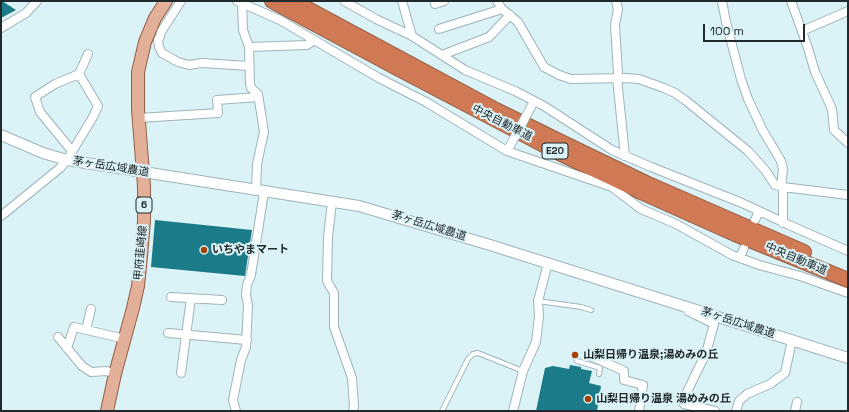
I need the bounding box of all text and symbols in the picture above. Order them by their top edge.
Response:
scale bar [705,16,807,42]
text: 100 m [710,23,744,39]
street label: 中央自動車道 [470,102,534,144]
road number: E20 [542,143,568,159]
street label: 茅ヶ岳広域農道 [72,154,150,180]
road number: 6 [136,197,152,213]
street label: 茅ヶ岳広域農道 [390,208,468,244]
street label: 甲府韮崎線 [132,225,150,281]
street label: 中央自動車道 [763,240,829,278]
place label: いちやまマート [212,243,289,257]
marker: いちやまマート [199,245,209,255]
street label: 茅ヶ岳広域農道 [699,305,777,341]
place label: 山梨日帰り温泉;湯めみの丘 [583,348,718,362]
marker: 山梨日帰り温泉;湯めみの丘 [570,350,580,360]
place label: 山梨日帰り温泉 湯めみの丘 [596,392,731,406]
marker: 山梨日帰り温泉 湯めみの丘 [583,394,593,404]

